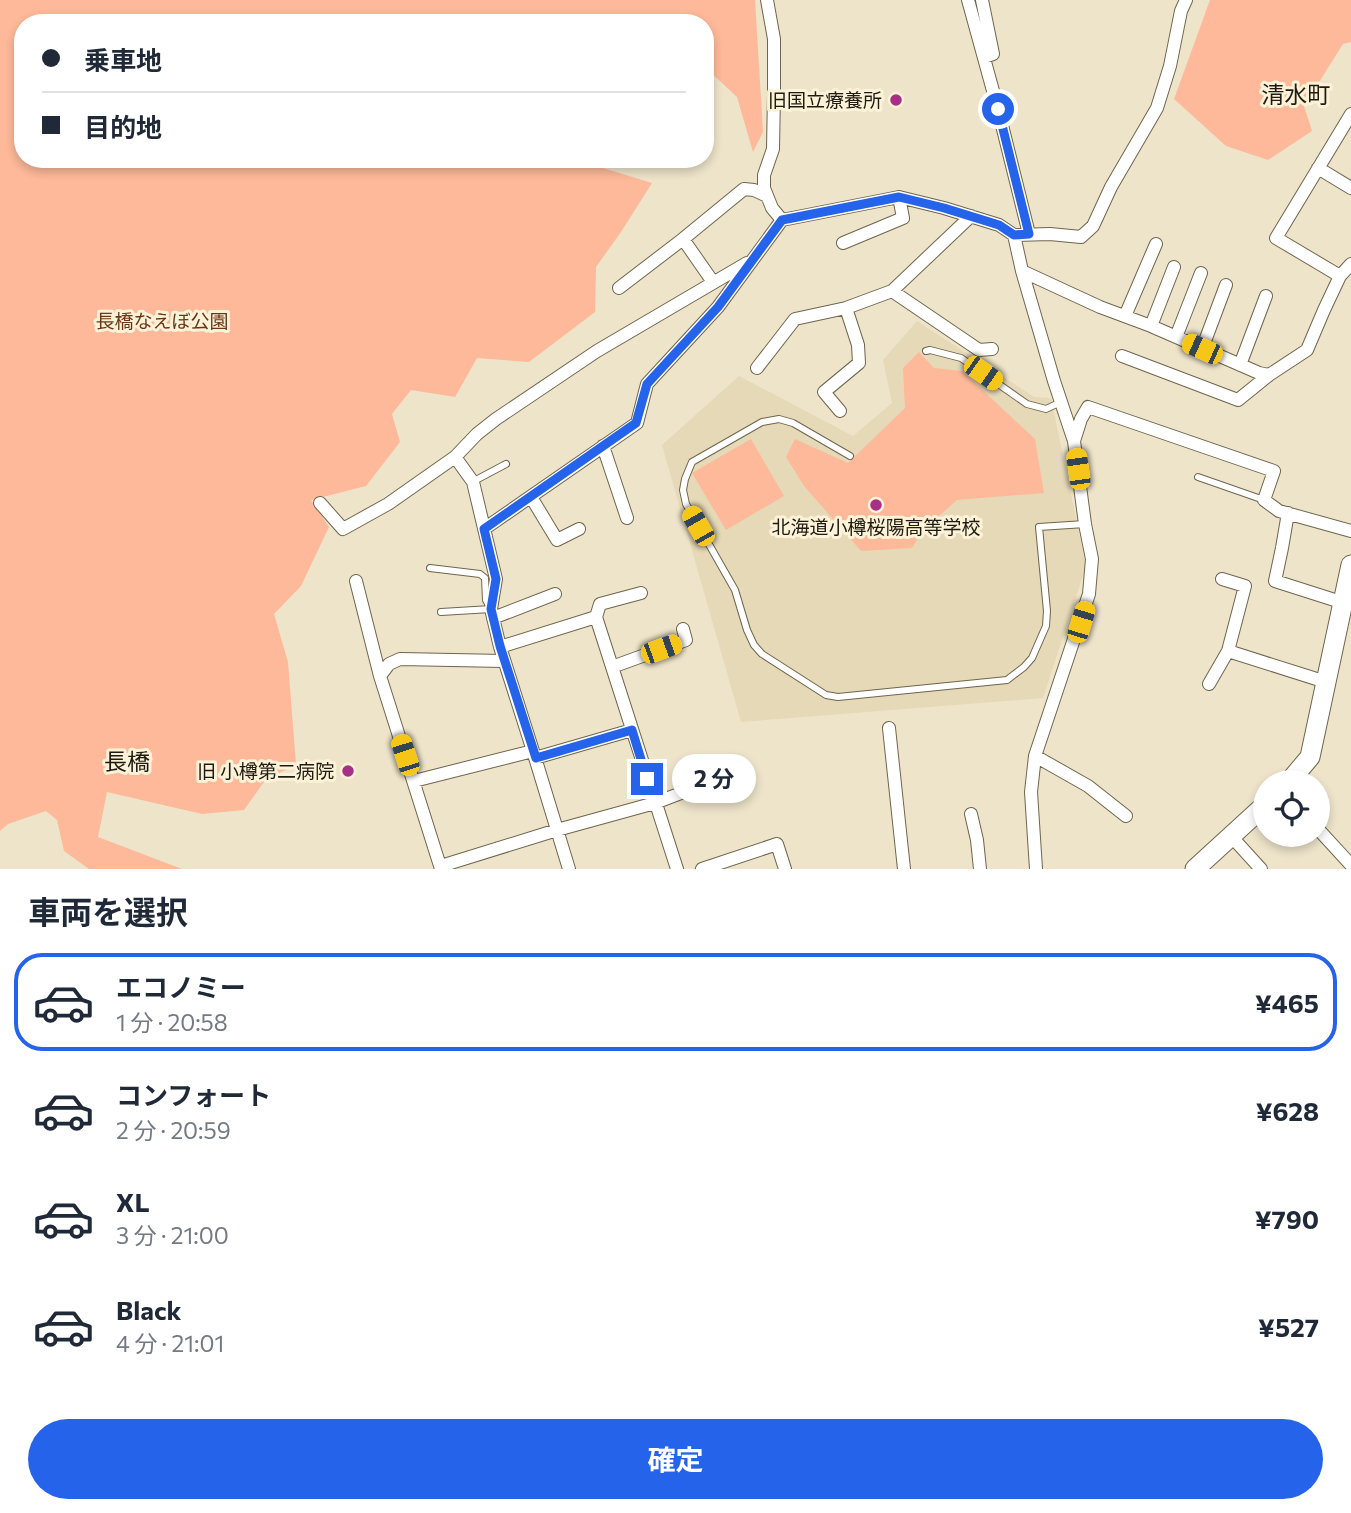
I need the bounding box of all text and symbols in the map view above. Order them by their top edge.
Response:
text: 乗車地 [84,44,162,75]
district label: 清水町 [1262,80,1331,108]
place label: 旧国立療養所 [768,88,882,111]
marker: 旧国立療養所 [888,92,904,108]
route start [982,93,1014,125]
text: 目的地 [84,111,162,142]
park label: 長橋なえぼ公園 [95,309,229,332]
car [1179,331,1226,367]
car [960,352,1007,394]
car [1065,447,1092,491]
marker: 北海道小樽桜陽高等学校 [868,497,884,513]
car [679,503,718,549]
place label: 北海道小樽桜陽高等学校 [771,515,981,538]
car [1065,599,1098,645]
car [638,632,685,666]
car [389,732,422,778]
district label: 長橋 [104,747,150,775]
callout: 2 分 [672,754,756,804]
place label: 旧 小樽第二病院 [197,759,334,782]
marker: 旧 小樽第二病院 [340,763,356,779]
route end [631,763,663,795]
text: 2 分 [694,764,734,792]
map controls [1253,770,1330,847]
button: locate [1253,770,1330,847]
text: 車両を選択 [28,891,188,931]
icon: car [32,971,95,1034]
text: エコノミー [116,971,246,1002]
text: ¥465 [1255,987,1319,1018]
text: 1 分 · 20:58 [116,1008,228,1036]
icon: car [32,1079,95,1142]
text: コンフォート [116,1079,271,1110]
text: ¥628 [1256,1095,1319,1126]
text: 2 分 · 20:59 [116,1116,231,1144]
text: XL [116,1186,150,1217]
icon: car [32,1187,95,1250]
text: ¥790 [1255,1203,1319,1234]
text: 3 分 · 21:00 [116,1221,229,1249]
text: Black [116,1294,182,1325]
icon: car [32,1295,95,1358]
text: ¥527 [1258,1311,1319,1342]
text: 4 分 · 21:01 [116,1329,224,1357]
button: 確定 [28,1419,1323,1499]

